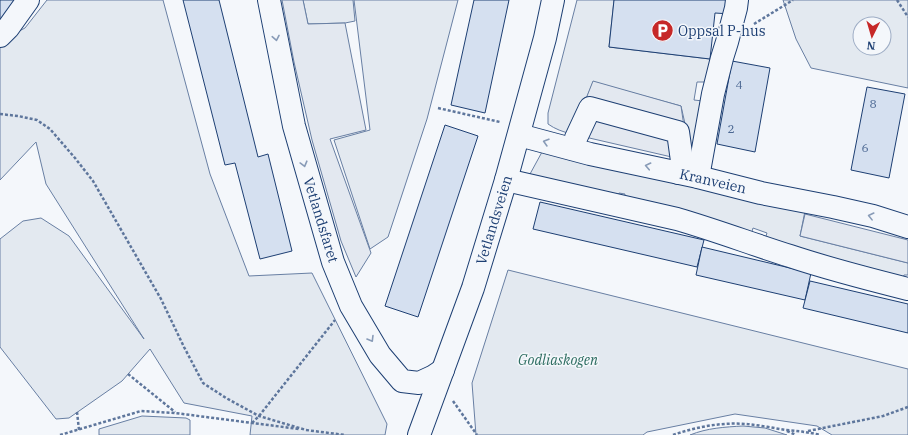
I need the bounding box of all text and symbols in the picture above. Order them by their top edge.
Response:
north arrow [852,16,892,56]
parking icon: Oppsal P-hus [649,18,675,44]
place label: Oppsal P-hus [678,22,766,40]
one-way arrow [272,35,280,41]
text: N [866,39,876,53]
house number: 4 [735,77,743,92]
house number: 8 [869,96,877,111]
house number: 2 [727,121,735,136]
one-way arrow [543,138,550,147]
house number: 6 [861,140,869,155]
one-way arrow [299,160,308,167]
one-way arrow [645,163,651,171]
street label: Kranveien [678,165,748,197]
street label: Vetlandsveien [472,173,516,267]
street label: Vetlandsfaret [300,175,343,265]
one-way arrow [867,212,874,221]
one-way arrow [367,335,374,342]
park label: Godliaskogen [518,351,598,369]

